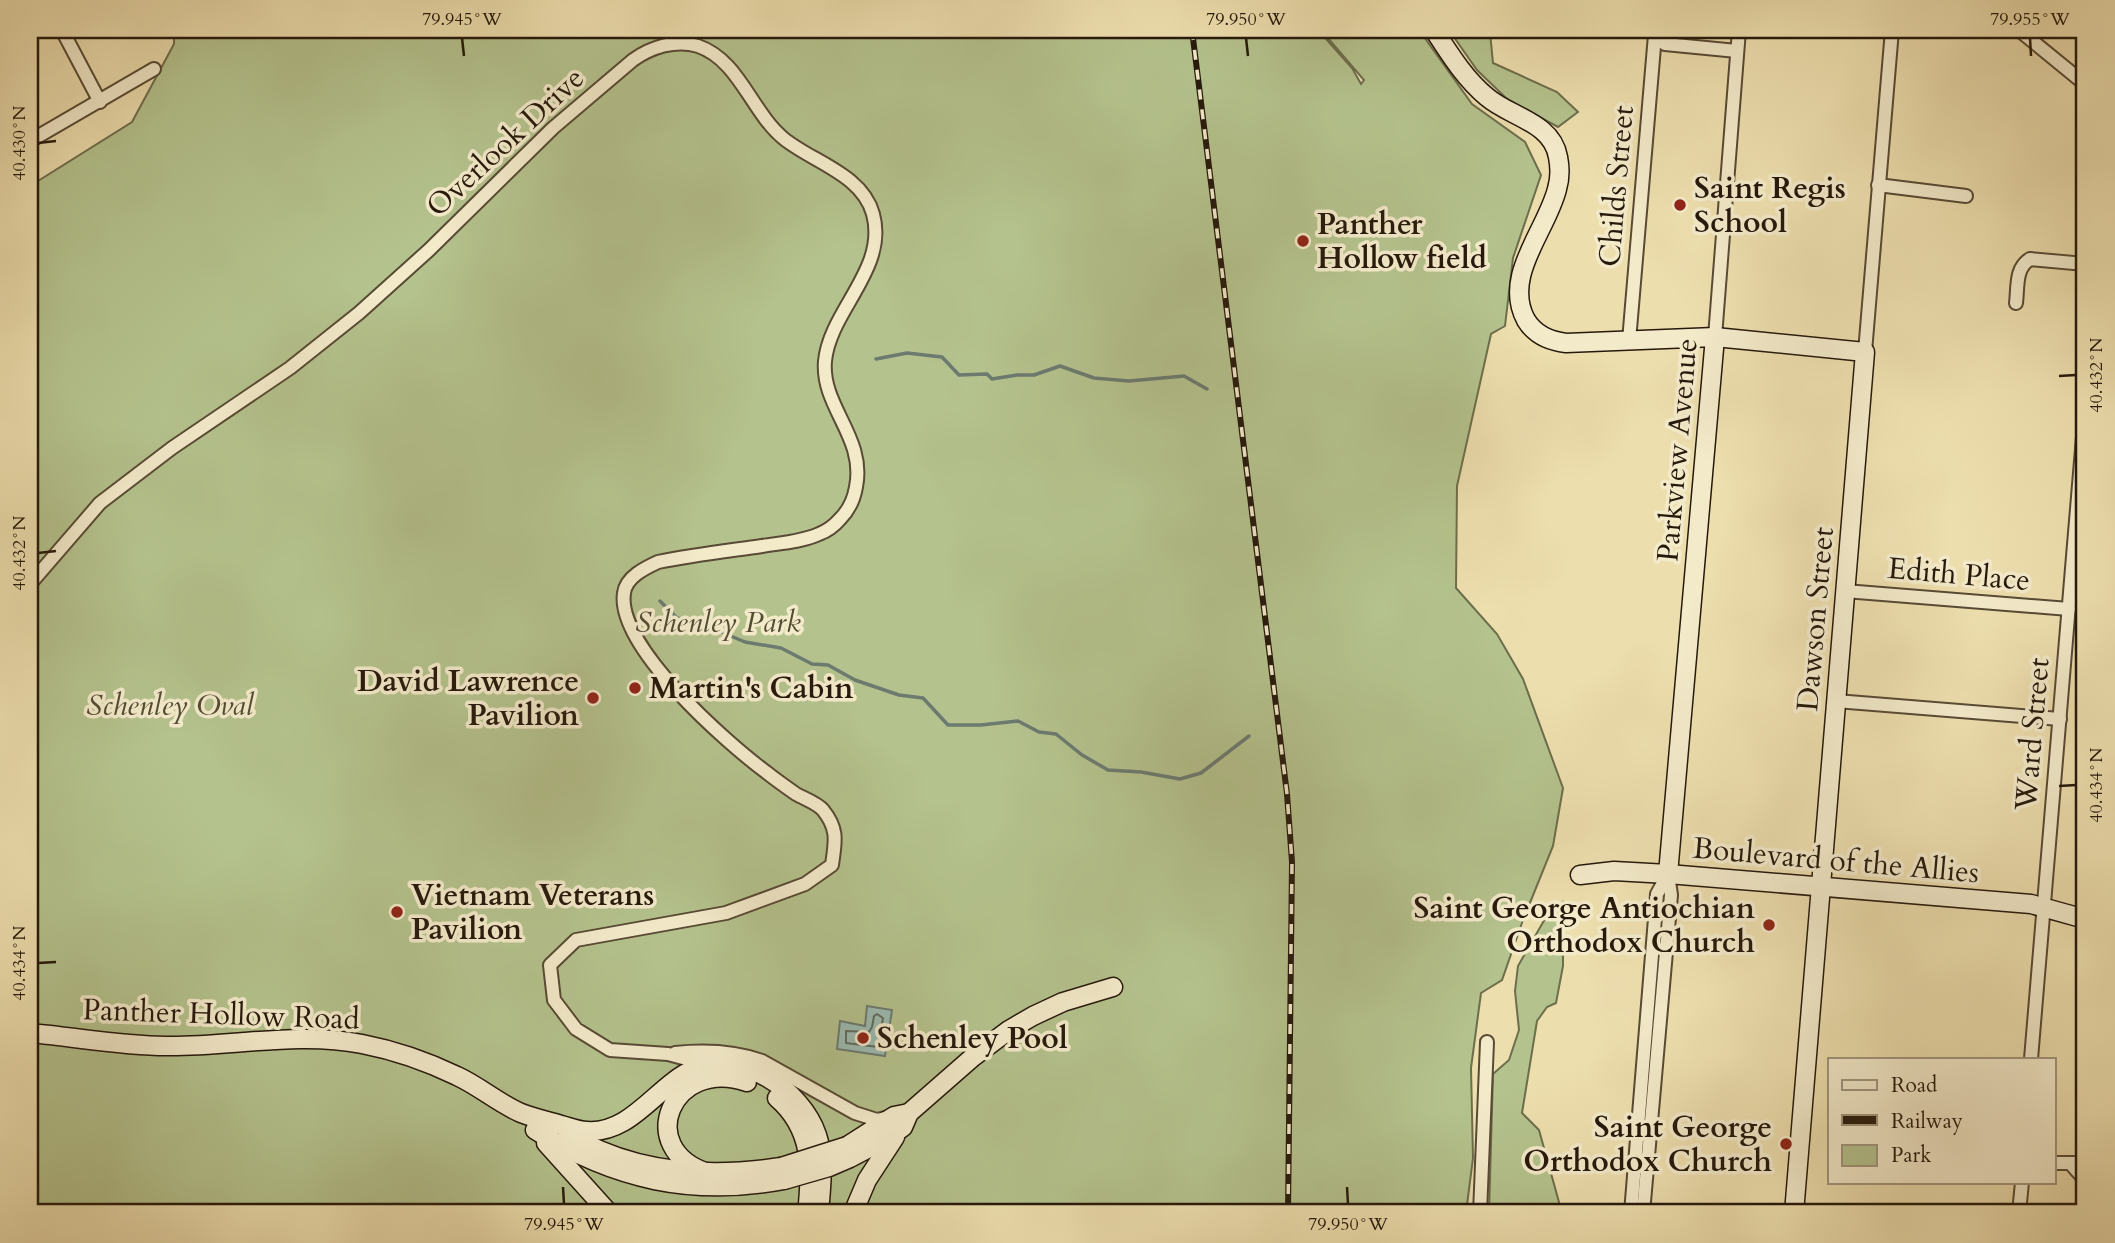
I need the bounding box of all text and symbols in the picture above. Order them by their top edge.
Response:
text: 79.945°W [422,7,502,32]
text: 79.950°W [1206,7,1286,32]
text: 79.955°W [1990,7,2070,32]
street label: Overlook Drive [417,58,593,226]
street label: Childs Street [1589,103,1644,268]
text: 40.430°N [7,105,32,181]
place label: Saint Regis School [1694,168,1846,243]
marker: Saint Regis School [1672,197,1688,213]
place label: Panther Hollow field [1317,204,1487,279]
marker: Panther Hollow field [1295,233,1311,249]
street label: Parkview Avenue [1647,337,1708,564]
text: 40.432°N [2084,337,2109,413]
text: 40.432°N [7,515,32,591]
street label: Dawson Street [1787,525,1844,713]
street label: Edith Place [1886,548,2032,601]
park label: Schenley Park [635,602,801,643]
street label: Ward Street [2005,655,2060,813]
place label: David Lawrence Pavilion [357,661,579,736]
place label: Martin's Cabin [649,668,854,709]
marker: Martin's Cabin [627,680,643,696]
park label: Schenley Oval [86,685,255,726]
marker: David Lawrence Pavilion [585,690,601,706]
text: 40.434°N [2084,747,2109,823]
street label: Boulevard of the Allies [1691,828,1981,893]
place label: Vietnam Veterans Pavilion [411,875,654,950]
place label: Saint George Antiochian Orthodox Church [1413,888,1755,963]
marker: Vietnam Veterans Pavilion [389,904,405,920]
marker: Saint George Antiochian Orthodox Church [1761,917,1777,933]
text: 40.434°N [7,925,32,1001]
street label: Panther Hollow Road [82,989,360,1040]
place label: Schenley Pool [877,1018,1068,1059]
marker: Schenley Pool [855,1030,871,1046]
legend [1828,1058,2056,1184]
text: Road [1891,1071,1937,1100]
place label: Saint George Orthodox Church [1523,1107,1772,1182]
text: Railway [1891,1107,1963,1136]
marker: Saint George Orthodox Church [1778,1136,1794,1152]
text: Park [1891,1141,1932,1170]
text: 79.945°W [524,1212,604,1237]
text: 79.950°W [1308,1212,1388,1237]

